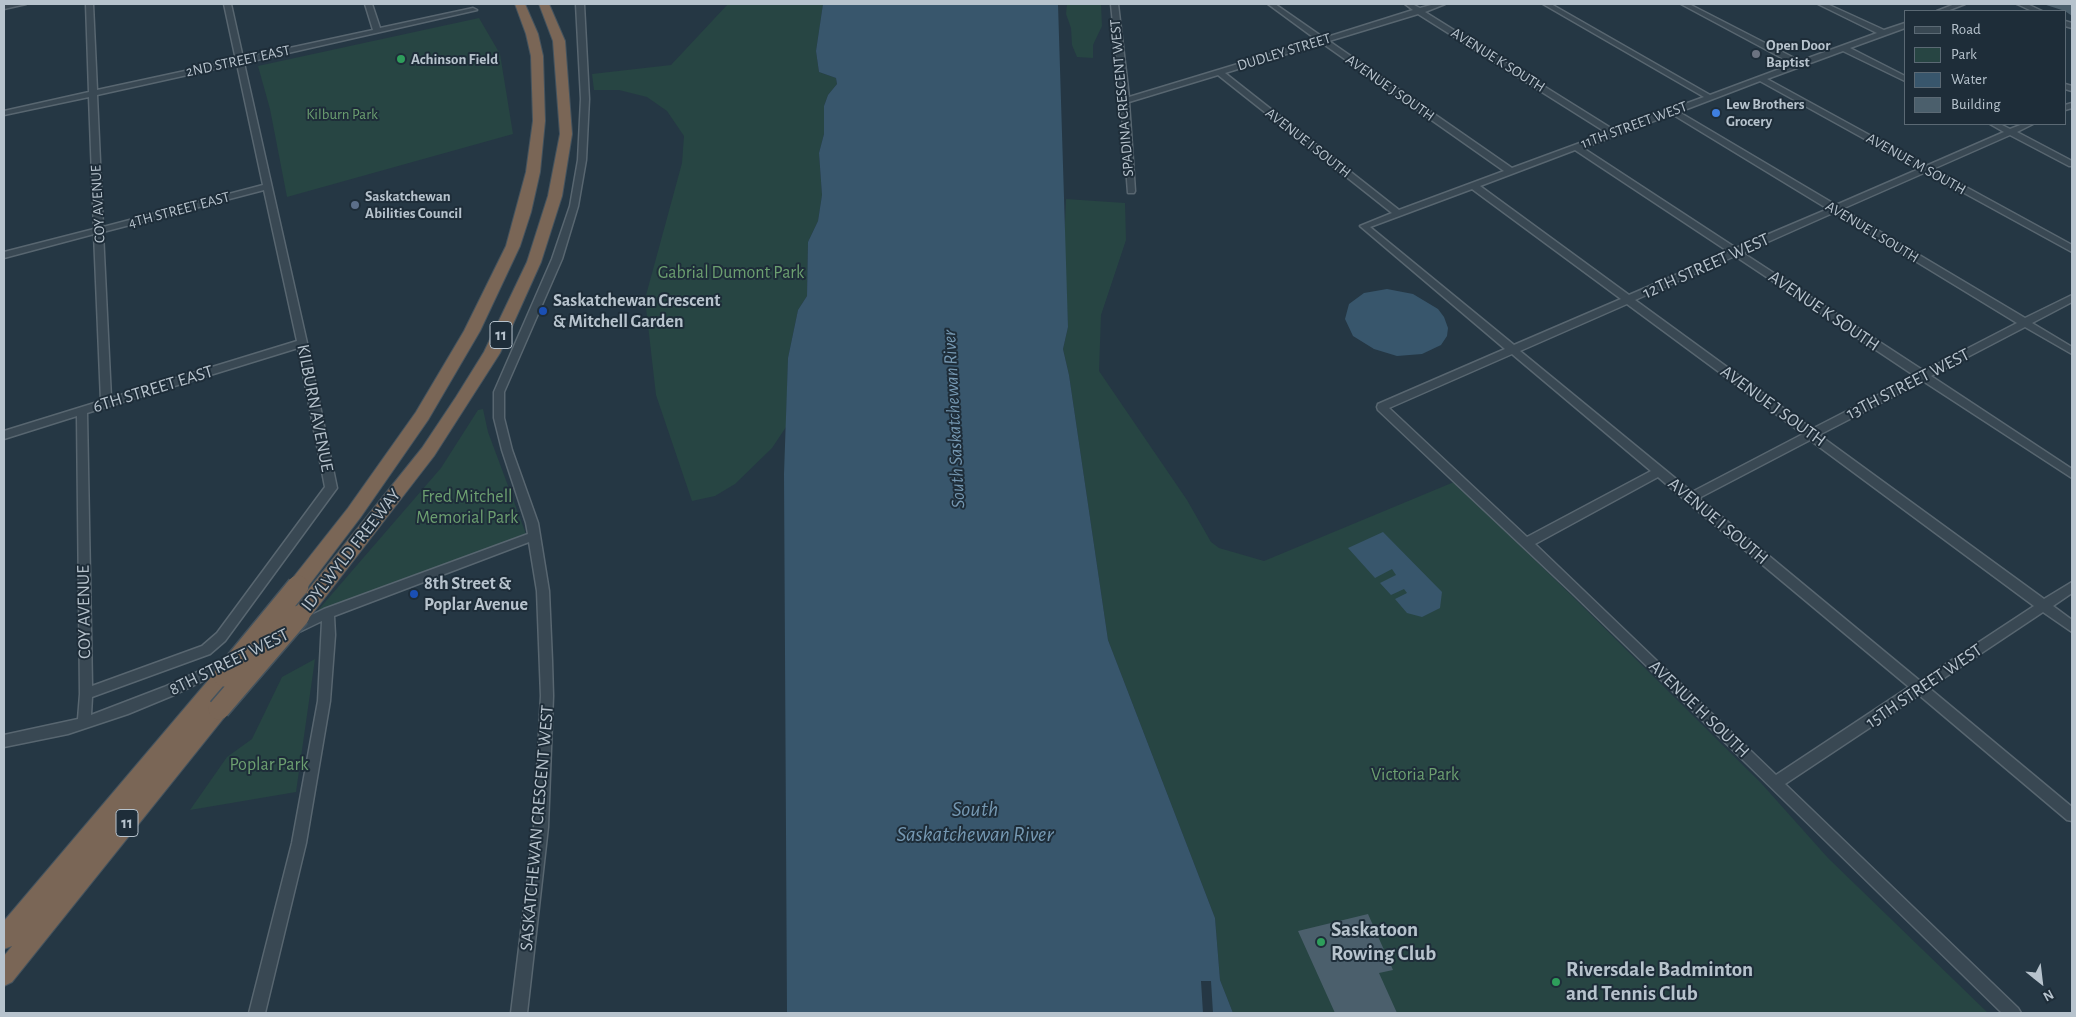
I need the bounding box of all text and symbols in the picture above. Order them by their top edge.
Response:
legend [1904,10,2066,125]
street label: SPADINA CRESCENT WEST [1106,18,1138,178]
text: Road [1951,22,1981,37]
street label: AVENUE K SOUTH [1448,24,1548,96]
street label: DUDLEY STREET [1235,29,1333,75]
place label: Open Door Baptist [1766,36,1830,71]
street label: 2ND STREET EAST [184,41,292,81]
text: Park [1951,47,1977,62]
marker: Open Door Baptist [1750,48,1762,60]
place label: Achinson Field [411,50,498,68]
street label: AVENUE J SOUTH [1342,51,1438,125]
marker: Achinson Field [395,53,407,65]
text: Water [1951,72,1987,87]
place label: Lew Brothers Grocery [1726,95,1805,130]
street label: 11TH STREET WEST [1578,97,1690,153]
text: Building [1951,97,2001,112]
street label: AVENUE I SOUTH [1262,104,1354,182]
park label: Kilburn Park [306,105,378,123]
marker: Lew Brothers Grocery [1710,107,1722,119]
street label: AVENUE M SOUTH [1863,129,1969,199]
street label: COY AVENUE [87,165,109,243]
place label: Saskatchewan Abilities Council [365,187,462,222]
street label: 4TH STREET EAST [126,188,232,232]
street label: AVENUE L SOUTH [1822,197,1922,267]
marker: Saskatchewan Abilities Council [349,199,361,211]
street label: 12TH STREET WEST [1639,228,1773,304]
park label: Gabrial Dumont Park [658,262,804,284]
street label: AVENUE K SOUTH [1764,266,1884,356]
place label: Saskatchewan Crescent & Mitchell Garden [553,290,720,332]
marker: Saskatchewan Crescent & Mitchell Garden [537,305,549,317]
road number: 11 [490,322,512,348]
water label: South Saskatchewan River [938,329,970,509]
street label: KILBURN AVENUE [292,342,338,474]
street label: 13TH STREET WEST [1843,344,1973,424]
street label: 6TH STREET EAST [90,360,216,418]
street label: AVENUE J SOUTH [1716,361,1830,451]
street label: AVENUE I SOUTH [1664,473,1772,569]
street label: IDYLWYLD FREEWAY [296,484,406,616]
park label: Fred Mitchell Memorial Park [416,486,518,528]
street label: COY AVENUE [72,565,96,659]
place label: 8th Street & Poplar Avenue [424,573,528,616]
marker: 8th Street & Poplar Avenue [408,588,420,600]
street label: 8TH STREET WEST [166,624,292,700]
street label: 15TH STREET WEST [1862,639,1986,733]
street label: AVENUE H SOUTH [1644,656,1754,762]
street label: SASKATCHEWAN CRESCENT WEST [515,704,559,952]
park label: Poplar Park [229,754,309,776]
park label: Victoria Park [1371,764,1459,786]
water label: South Saskatchewan River [896,796,1054,848]
road number: 11 [116,810,138,836]
place label: Saskatoon Rowing Club [1331,917,1436,967]
marker: Saskatoon Rowing Club [1315,936,1327,948]
place label: Riversdale Badminton and Tennis Club [1566,957,1753,1007]
north arrow [2016,957,2066,1007]
marker: Riversdale Badminton and Tennis Club [1550,976,1562,988]
text: N [2041,987,2056,1004]

